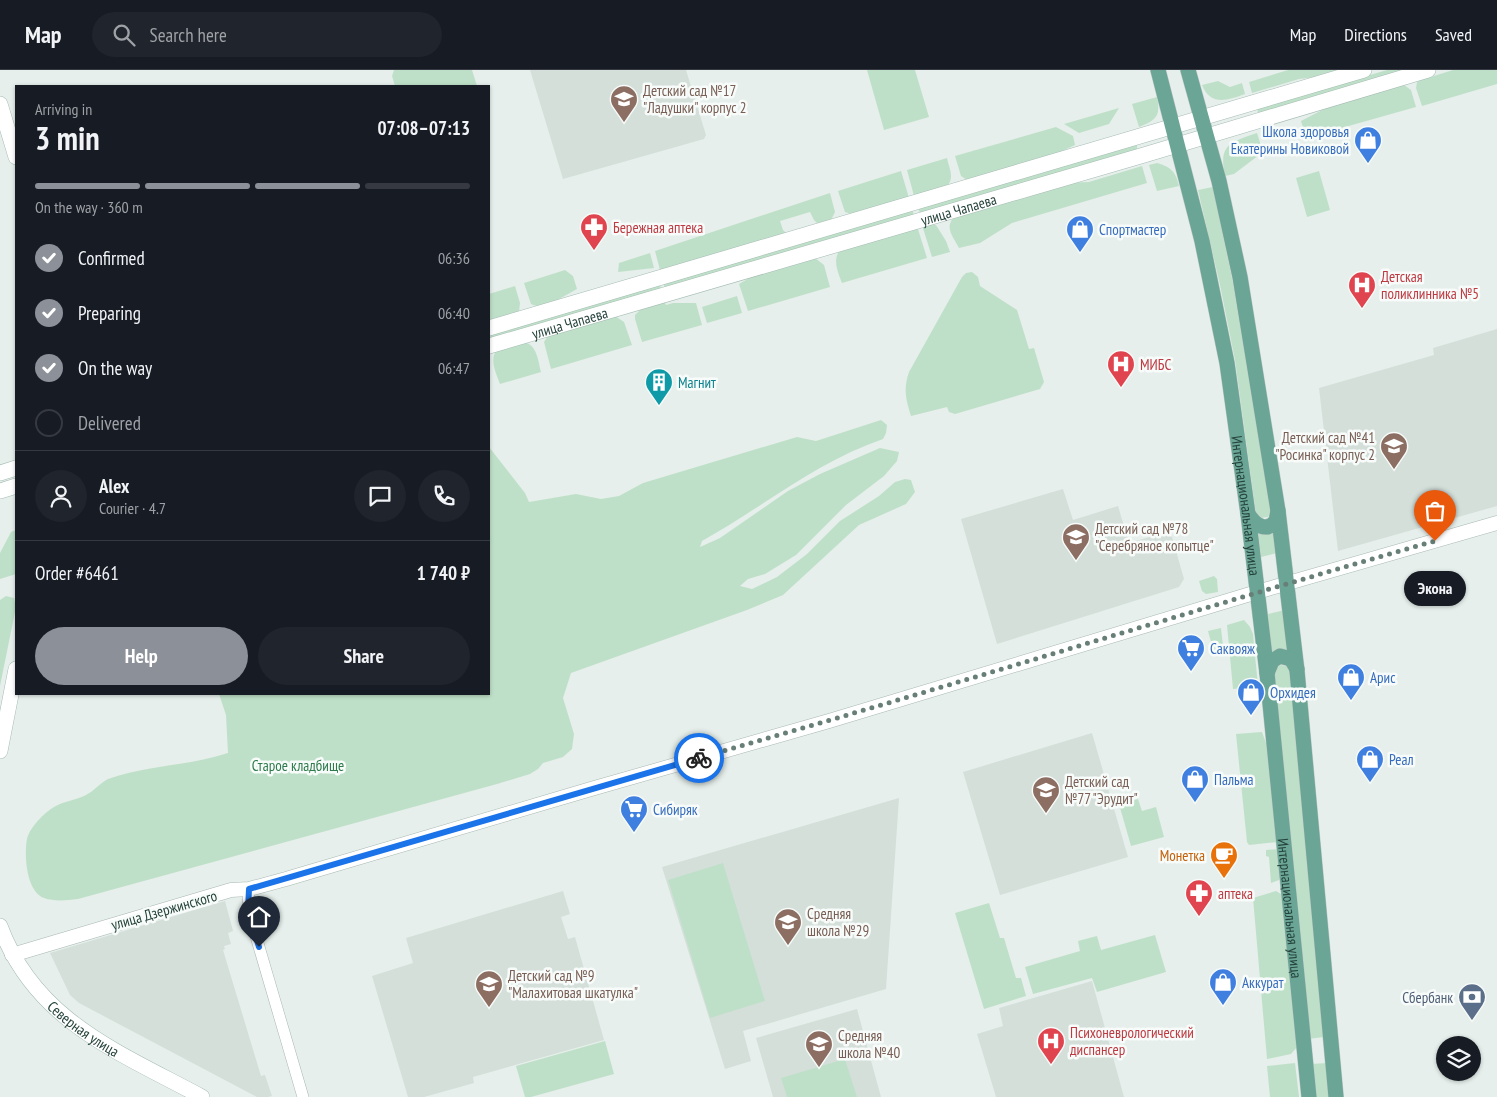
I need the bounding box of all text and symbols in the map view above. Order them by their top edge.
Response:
search box [92,12,442,57]
text: Map [25,19,62,50]
icon: search [110,21,138,49]
text: Search here [150,23,227,47]
text: Map [1290,23,1316,46]
text: Directions [1344,23,1407,46]
text: Saved [1435,23,1472,46]
place label: Детский сад №17 "Ладушки" корпус 2 [643,81,747,117]
school or university icon: Детский сад №17 "Ладушки" корпус 2 [609,84,639,123]
text: Arriving in [35,99,92,119]
text: 07:08–07:13 [377,116,470,140]
text: 3 min [35,117,100,159]
place label: Школа здоровья Екатерины Новиковой [1231,122,1349,158]
shop icon: Школа здоровья Екатерины Новиковой [1353,125,1383,164]
street label: улица Чапаева [918,189,999,229]
text: On the way · 360 m [35,197,143,217]
pharmacy icon: Бережная аптека [579,212,609,251]
shop icon: Спортмастер [1065,214,1095,253]
place label: Бережная аптека [613,218,703,237]
place label: Спортмастер [1099,220,1166,239]
icon: check [35,244,63,272]
text: Confirmed [78,246,145,270]
text: 06:36 [438,248,470,268]
place label: Детская поликлинника №5 [1381,267,1479,303]
hospital icon: Детская поликлинника №5 [1347,270,1377,309]
icon: check [35,299,63,327]
text: Preparing [78,301,141,325]
street label: улица Чапаева [530,302,610,343]
text: 06:40 [438,303,470,323]
hospital icon: МИБС [1106,349,1136,388]
icon: check [35,354,63,382]
place label: МИБС [1140,355,1171,374]
text: On the way [78,356,152,380]
text: 06:47 [438,358,470,378]
building icon: Магнит [644,367,674,406]
place label: Магнит [678,373,716,392]
text: Delivered [78,411,141,435]
place label: Детский сад №41 "Росинка" корпус 2 [1275,428,1375,464]
school or university icon: Детский сад №41 "Росинка" корпус 2 [1379,431,1409,470]
street label: Интернациональная улица [1228,434,1265,577]
button: person [35,470,87,522]
button: chat [354,470,406,522]
button: phone [418,470,470,522]
text: Alex [99,474,129,498]
pin [1414,490,1456,541]
icon: bag [1421,497,1449,525]
text: Courier · 4.7 [99,498,166,518]
place label: Детский сад №78 "Серебряное копытце" [1095,519,1214,555]
school or university icon: Детский сад №78 "Серебряное копытце" [1061,522,1091,561]
text: Order #6461 [35,561,119,585]
text: 1 740 ₽ [417,561,470,585]
callout: Экона [1404,571,1466,606]
text: Экона [1418,578,1452,598]
button: Help [35,627,248,685]
button: Share [258,627,470,685]
supermarket icon: Саквояж [1176,633,1206,672]
place label: Саквояж [1210,639,1256,658]
shop icon: Арис [1336,662,1366,701]
place label: Арис [1370,668,1396,687]
shop icon: Орхидея [1236,677,1266,716]
place label: Орхидея [1270,683,1316,702]
courier [674,733,724,783]
icon: bike [685,744,713,772]
shop icon: Реал [1355,744,1385,783]
place label: Реал [1389,750,1414,769]
park label: Старое кладбище [252,756,344,775]
shop icon: Пальма [1180,764,1210,803]
place label: Пальма [1214,770,1253,789]
place label: Детский сад №77 "Эрудит" [1065,772,1138,808]
school or university icon: Детский сад №77 "Эрудит" [1031,775,1061,814]
supermarket icon: Сибиряк [619,794,649,833]
place label: Сибиряк [653,800,698,819]
street label: Интернациональная улица [1274,837,1307,979]
cafe icon: Монетка [1209,840,1239,879]
place label: Монетка [1160,846,1205,865]
pharmacy icon: аптека [1184,878,1214,917]
place label: аптека [1218,884,1253,903]
street label: улица Дзержинского [109,886,219,934]
pin [238,896,280,947]
icon: home [245,903,273,931]
place label: Средняя школа №29 [807,904,869,940]
school or university icon: Средняя школа №29 [773,907,803,946]
place label: Детский сад №9 "Малахитовая шкатулка" [508,966,638,1002]
shop icon: Аккурат [1208,967,1238,1006]
school or university icon: Детский сад №9 "Малахитовая шкатулка" [474,969,504,1008]
place label: Аккурат [1242,973,1284,992]
bank icon: Сбербанк [1457,982,1487,1021]
place label: Сбербанк [1402,988,1453,1007]
street label: Северная улица [44,997,123,1061]
place label: Психоневрологический диспансер [1070,1023,1194,1059]
place label: Средняя школа №40 [838,1026,900,1062]
hospital icon: Психоневрологический диспансер [1036,1026,1066,1065]
school or university icon: Средняя школа №40 [804,1029,834,1068]
map controls [1436,1036,1481,1081]
button: layers [1436,1036,1481,1081]

